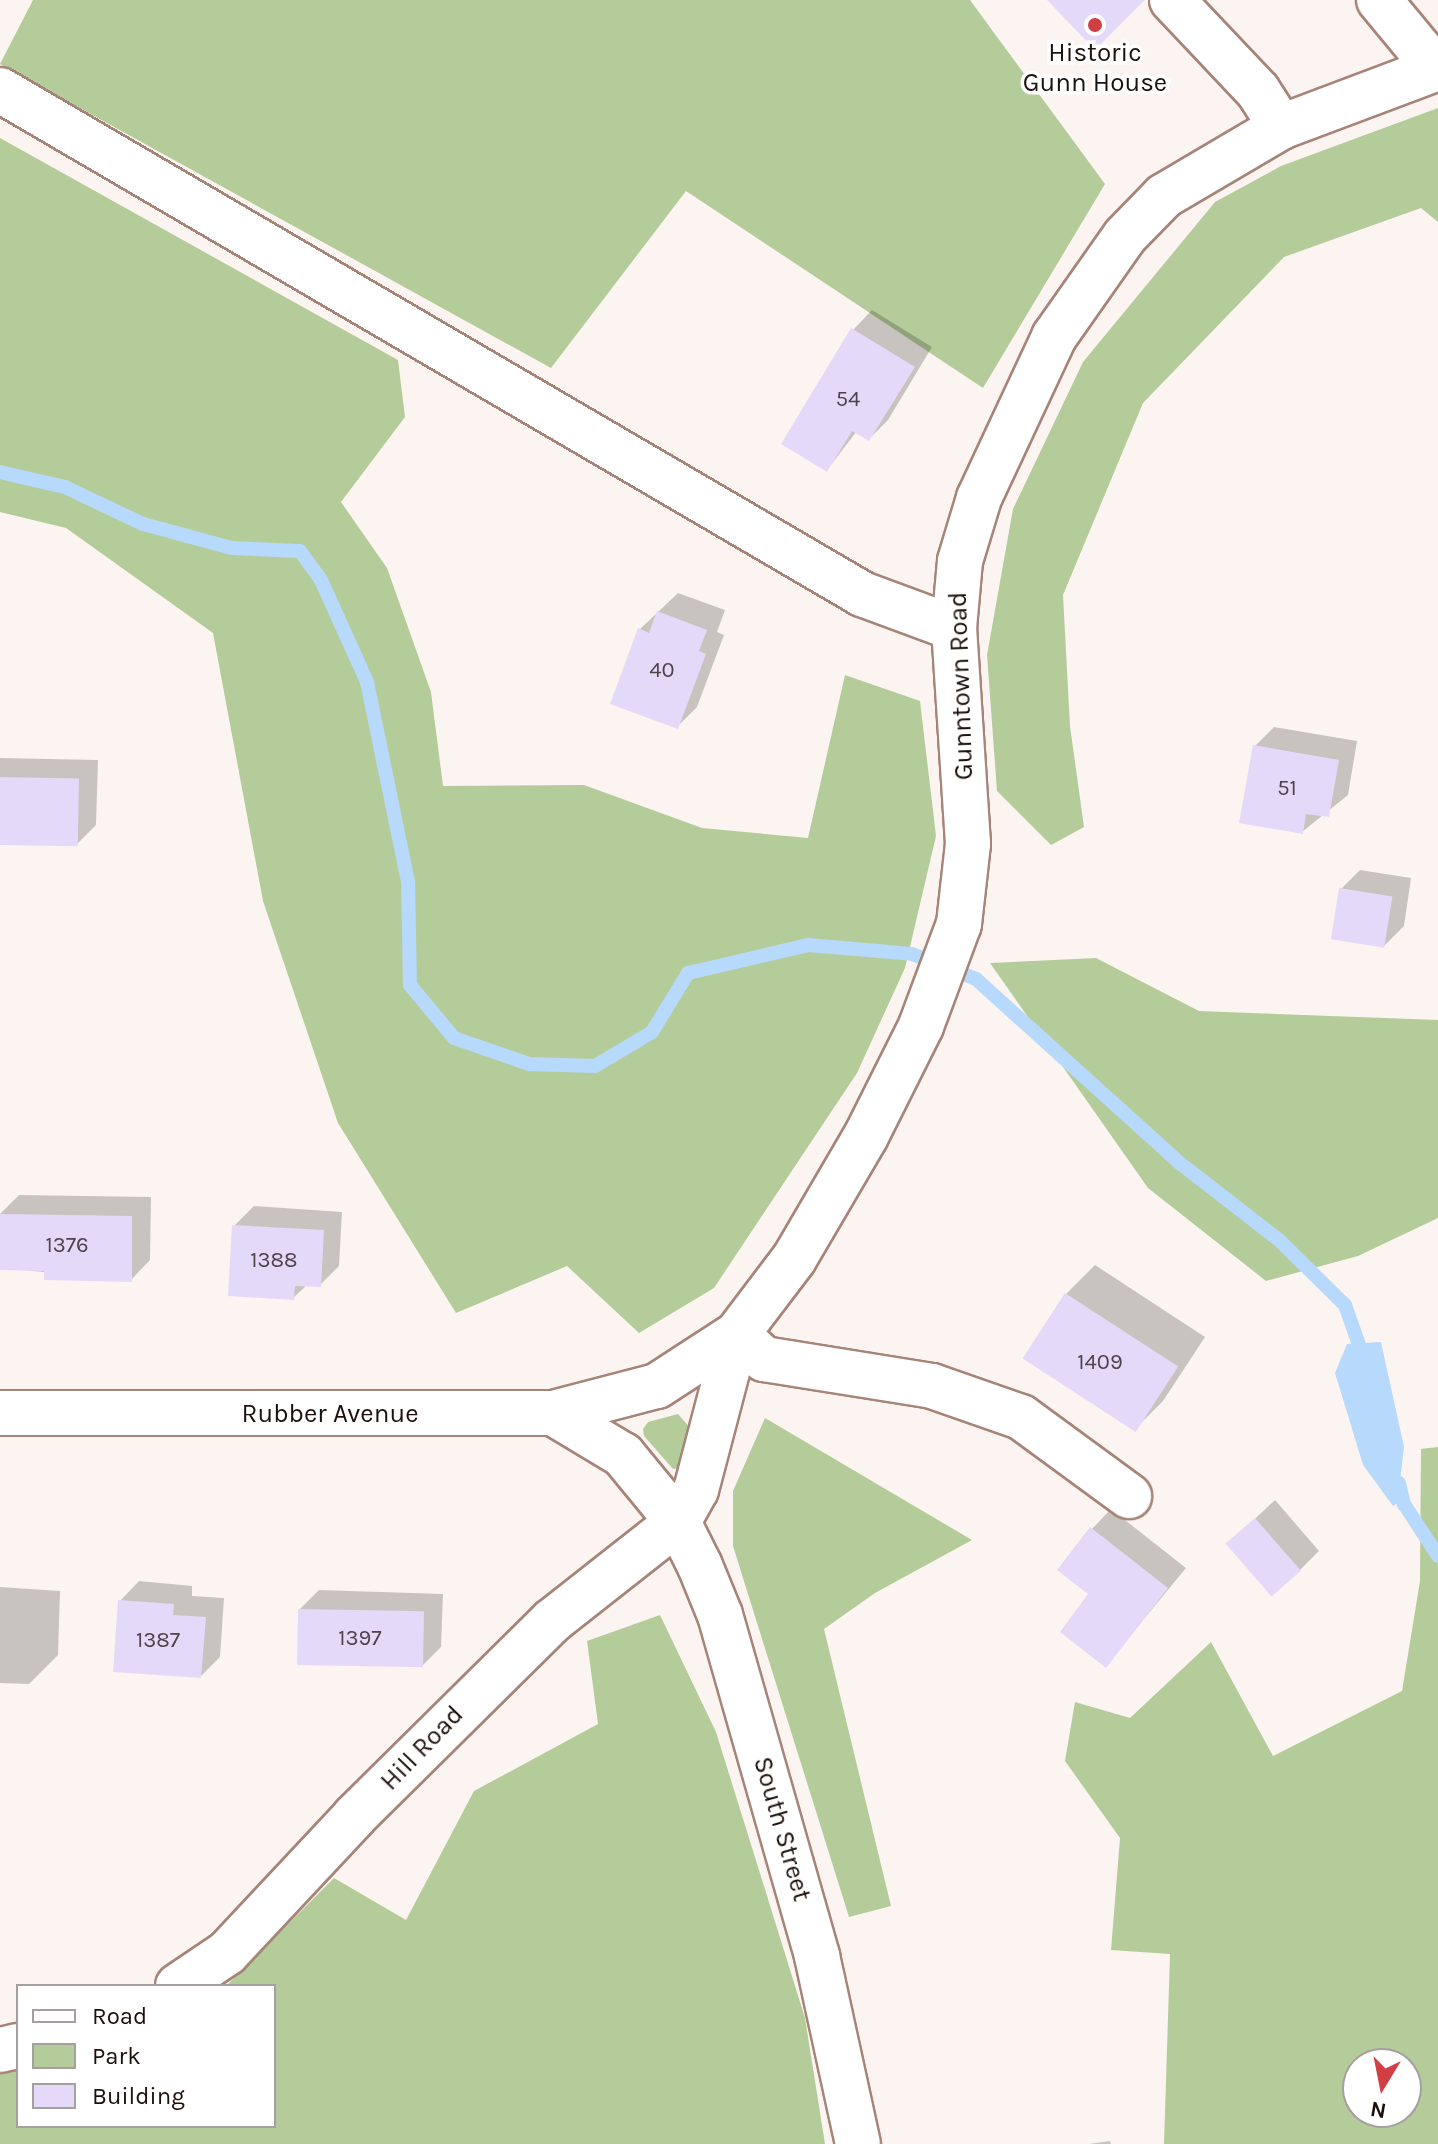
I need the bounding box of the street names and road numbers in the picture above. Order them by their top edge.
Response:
street label: Gunntown Road [942,591,980,781]
street label: Rubber Avenue [242,1398,418,1430]
street label: Hill Road [374,1699,470,1797]
street label: South Street [747,1753,817,1905]

